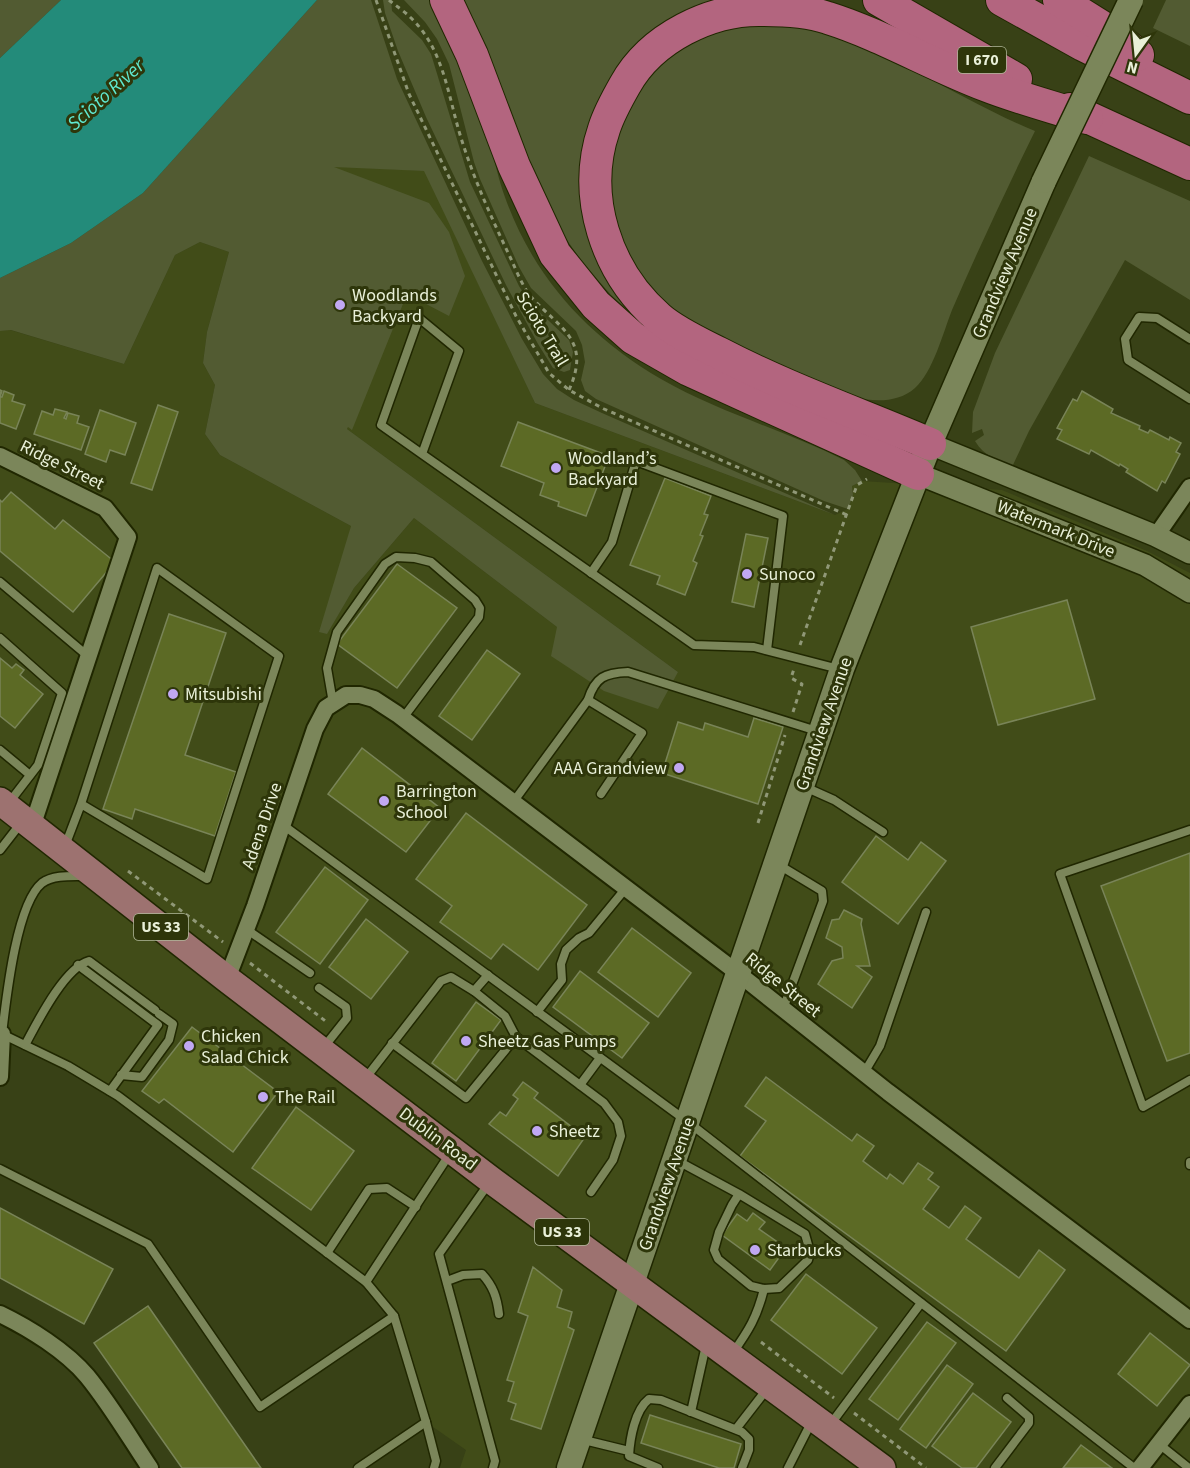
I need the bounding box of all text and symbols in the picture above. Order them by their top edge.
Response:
north arrow [1106,24,1166,84]
road number: I 670 [958,47,1006,73]
water label: Scioto River [61,52,152,137]
text: N [1124,56,1140,80]
street label: Grandview Avenue [966,204,1044,342]
place label: Woodlands Backyard [352,283,437,329]
street label: Scioto Trail [510,287,574,371]
marker: Woodlands Backyard [333,298,347,312]
street label: Ridge Street [16,434,108,496]
place label: Woodland’s Backyard [568,446,657,492]
marker: Woodland’s Backyard [549,461,563,475]
street label: Watermark Drive [993,494,1119,564]
place label: Sunoco [759,562,816,587]
marker: Sunoco [740,567,754,581]
street label: Grandview Avenue [789,654,859,794]
place label: Mitsubishi [185,682,262,707]
marker: Mitsubishi [166,687,180,701]
place label: AAA Grandview [554,756,667,781]
marker: AAA Grandview [672,761,686,775]
street label: Adena Drive [235,779,289,873]
place label: Barrington School [396,779,477,825]
marker: Barrington School [377,794,391,808]
road number: US 33 [134,914,188,940]
street label: Ridge Street [740,947,826,1023]
place label: Chicken Salad Chick [201,1024,289,1070]
place label: Sheetz Gas Pumps [478,1029,616,1054]
marker: Sheetz Gas Pumps [459,1034,473,1048]
marker: Chicken Salad Chick [182,1039,196,1053]
place label: The Rail [275,1085,335,1110]
marker: The Rail [256,1090,270,1104]
street label: Dublin Road [394,1101,482,1177]
street label: Grandview Avenue [632,1114,702,1254]
place label: Sheetz [549,1119,600,1144]
marker: Sheetz [530,1124,544,1138]
road number: US 33 [535,1219,589,1245]
place label: Starbucks [767,1238,842,1263]
marker: Starbucks [748,1243,762,1257]

